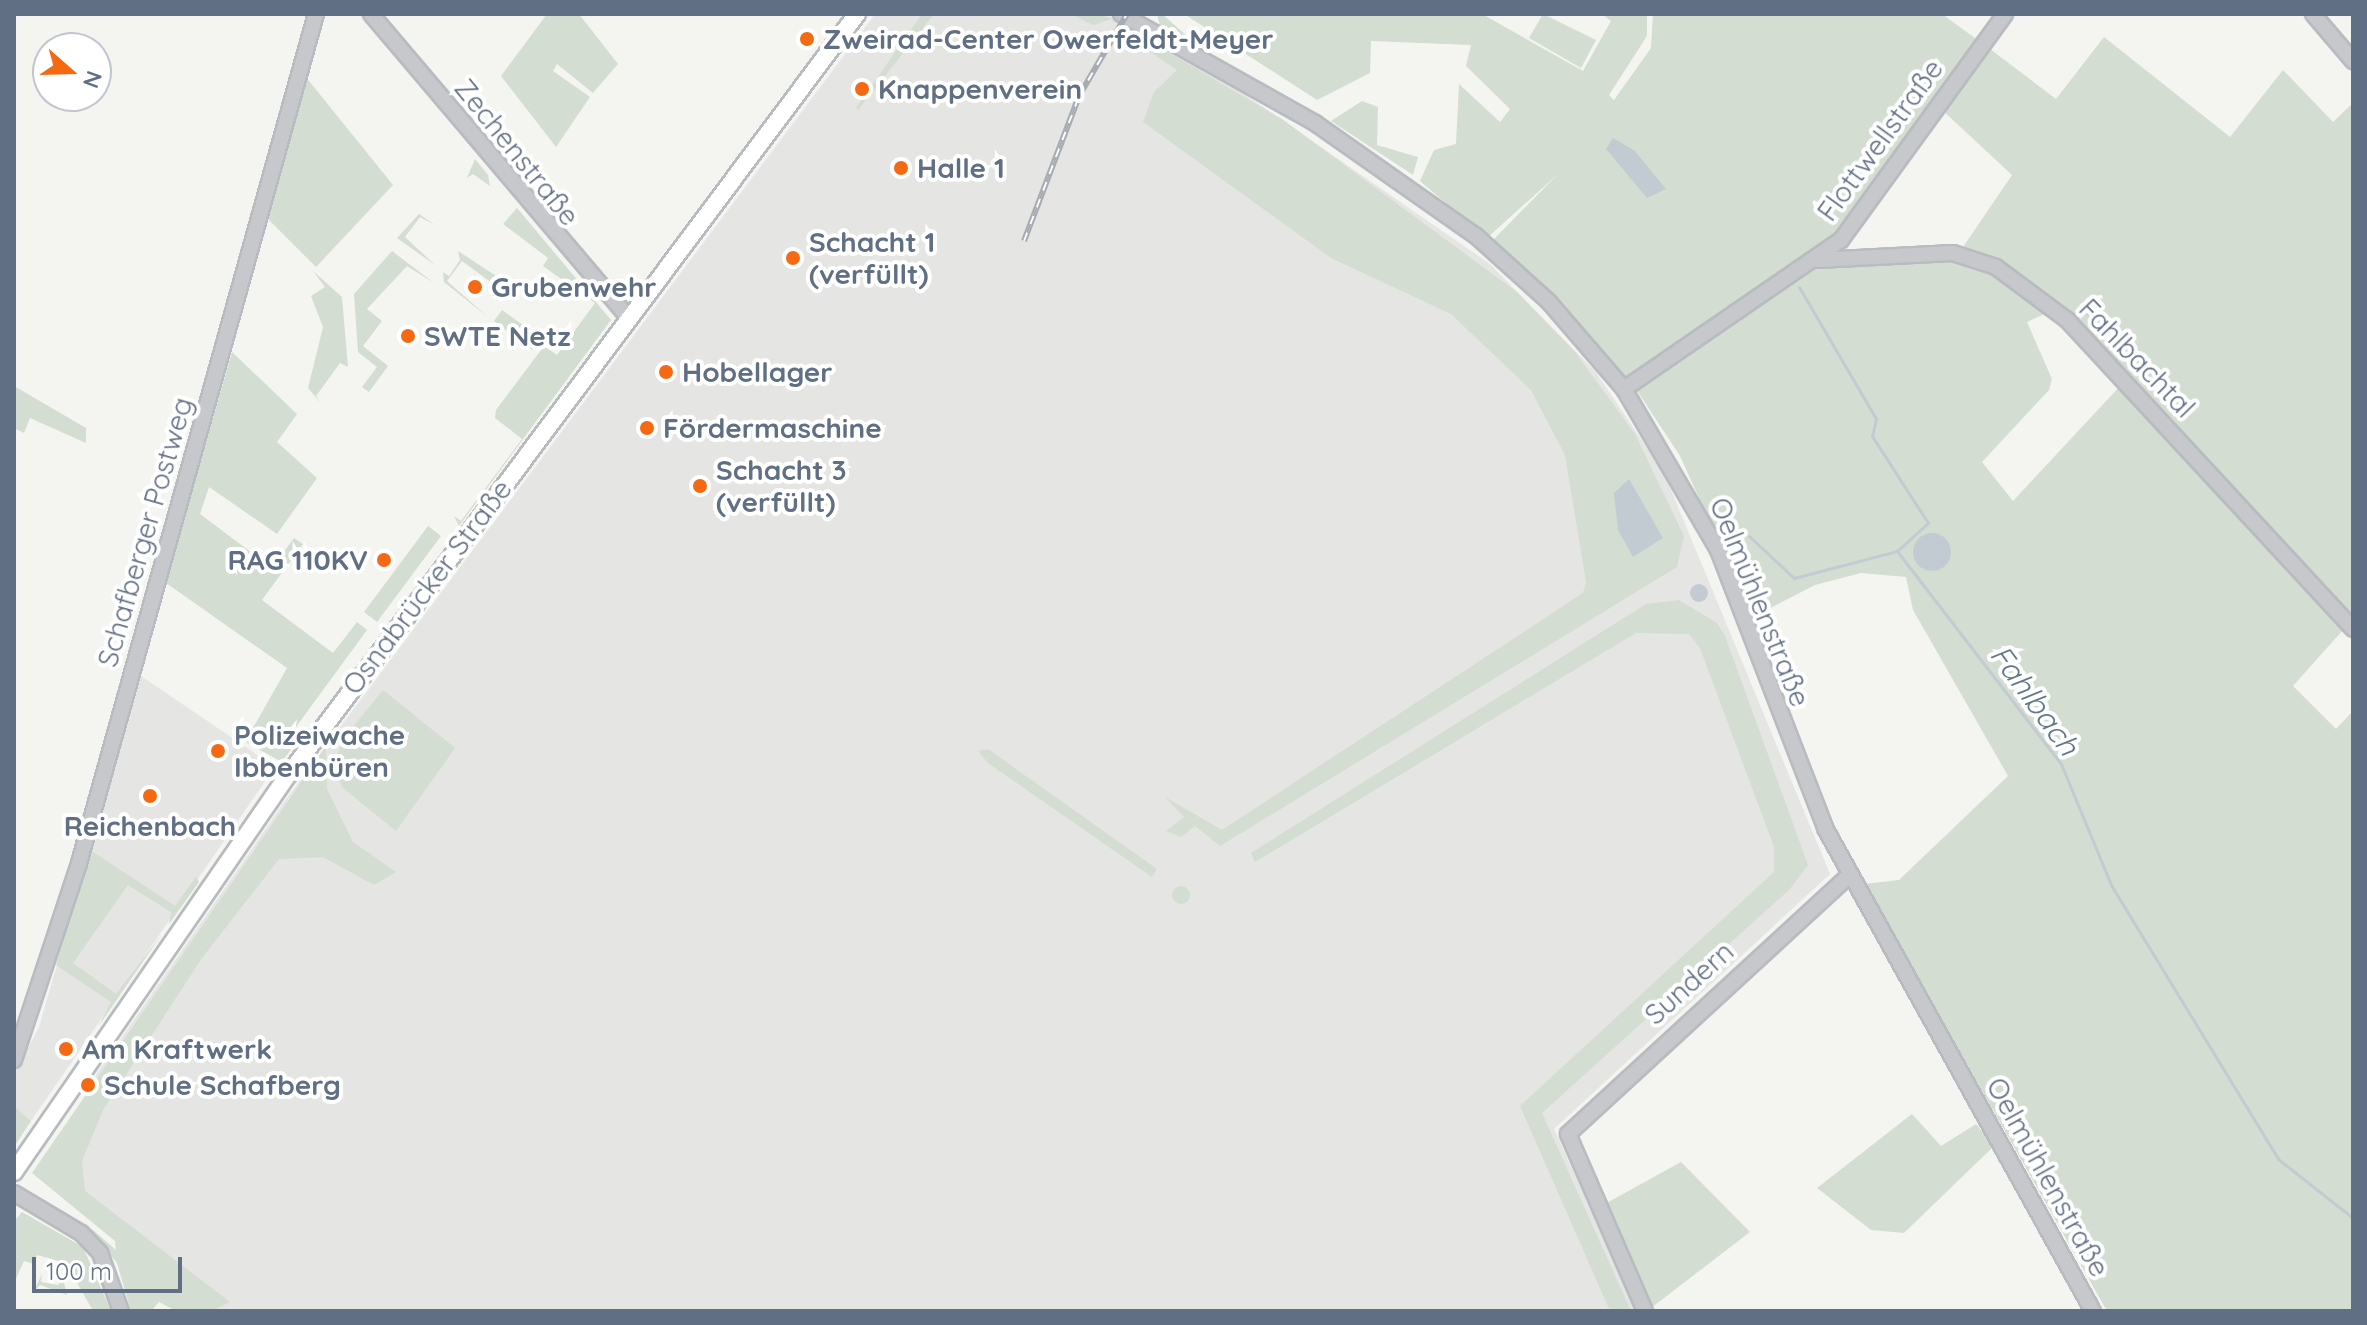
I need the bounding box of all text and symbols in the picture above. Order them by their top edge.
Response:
place label: Zweirad-Center Owerfeldt-Meyer [823,22,1273,56]
marker: Zweirad-Center Owerfeldt-Meyer [798,30,816,48]
north arrow [32,32,112,112]
street label: Flottwellstraße [1810,53,1950,227]
text: N [77,67,109,92]
street label: Zechenstraße [448,72,586,232]
place label: Knappenverein [878,72,1082,106]
marker: Knappenverein [853,80,871,98]
place label: Halle 1 [917,151,1005,185]
marker: Halle 1 [892,159,910,177]
place label: Schacht 1 (verfüllt) [809,225,935,291]
marker: Schacht 1 (verfüllt) [784,249,802,267]
place label: Grubenwehr [491,270,656,304]
marker: Grubenwehr [466,278,484,296]
street label: Fahlbachtal [2072,292,2202,424]
place label: SWTE Netz [424,319,571,353]
marker: SWTE Netz [399,327,417,345]
place label: Hobellager [682,355,832,389]
marker: Hobellager [657,363,675,381]
street label: Schafberger Postweg [90,393,200,671]
place label: Fördermaschine [663,411,882,445]
marker: Fördermaschine [638,419,656,437]
place label: Schacht 3 (verfüllt) [716,453,847,519]
street label: Osnabrücker Straße [335,473,519,701]
marker: Schacht 3 (verfüllt) [691,477,709,495]
street label: Oelmühlenstraße [1703,493,1817,711]
place label: RAG 110KV [228,543,368,577]
marker: RAG 110KV [375,551,393,569]
water label: Fahlbach [1983,638,2087,762]
place label: Polizeiwache Ibbenbüren [234,718,405,784]
marker: Polizeiwache Ibbenbüren [209,742,227,760]
marker: Reichenbach [141,787,159,805]
place label: Reichenbach [64,809,236,843]
street label: Sundern [1638,935,1740,1031]
place label: Am Kraftwerk [82,1032,272,1066]
marker: Am Kraftwerk [57,1040,75,1058]
place label: Schule Schafberg [104,1068,341,1102]
street label: Oelmühlenstraße [1979,1072,2117,1282]
marker: Schule Schafberg [79,1076,97,1094]
scale bar [36,1241,186,1291]
text: 100 m [46,1256,112,1286]

